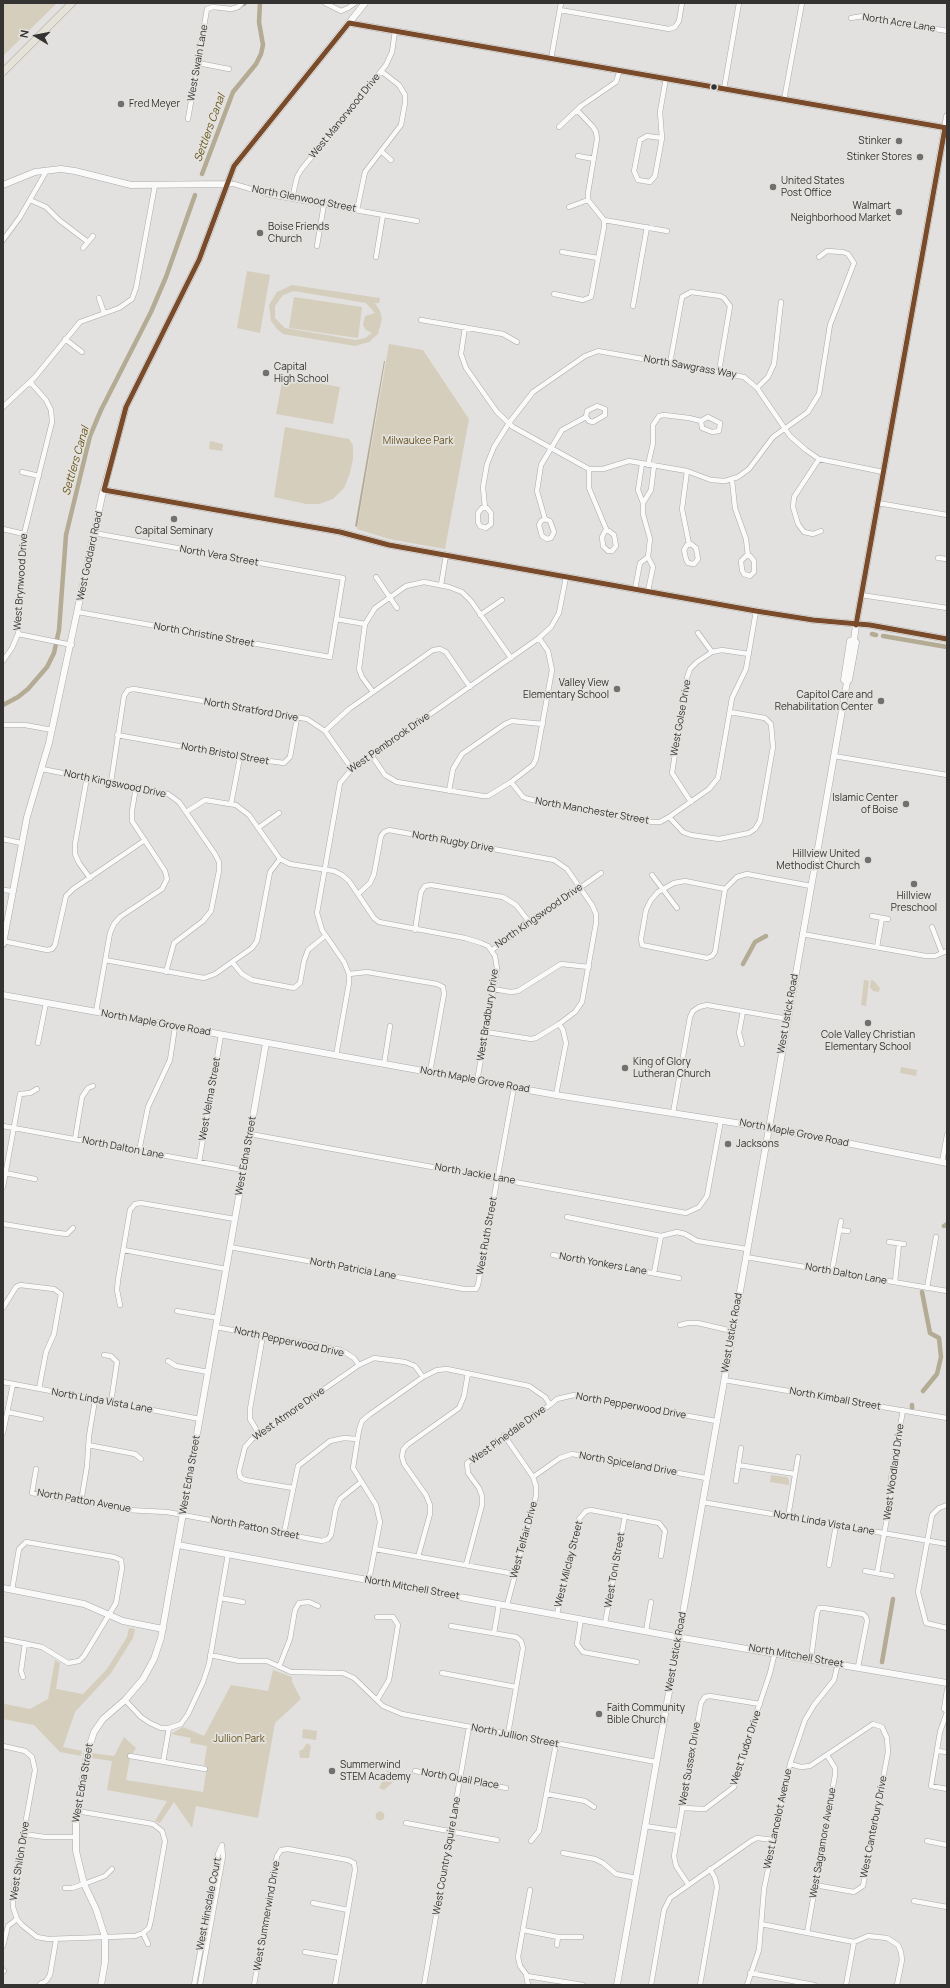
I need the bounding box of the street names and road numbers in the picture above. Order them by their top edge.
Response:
street label: North Acre Lane [862,11,936,35]
street label: West Swain Lane [185,24,211,102]
street label: West Manorwood Drive [307,71,383,161]
street label: North Glenwood Street [251,183,357,215]
street label: North Sawgrass Way [643,353,737,381]
street label: West Goddard Road [75,510,105,602]
street label: West Brynwood Drive [12,533,30,631]
street label: North Vera Street [179,543,259,569]
street label: North Christine Street [153,620,255,650]
street label: West Golse Drive [668,679,694,757]
street label: North Stratford Drive [203,696,299,724]
street label: West Pembrook Drive [346,710,432,776]
street label: North Bristol Street [180,740,270,768]
street label: North Kingswood Drive [63,767,167,801]
street label: North Manchester Street [534,795,650,827]
street label: North Rugby Drive [411,829,495,855]
street label: North Kingswood Drive [493,881,585,951]
street label: West Bradbury Drive [475,968,501,1062]
street label: West Ustick Road [775,973,801,1055]
street label: North Maple Grove Road [100,1007,212,1039]
street label: West Velma Street [197,1056,223,1142]
street label: North Maple Grove Road [419,1064,531,1096]
street label: West Edna Street [233,1115,259,1197]
street label: North Maple Grove Road [738,1117,850,1149]
street label: North Dalton Lane [81,1134,165,1162]
street label: North Jackie Lane [434,1161,516,1187]
street label: West Ruth Street [474,1196,500,1276]
street label: North Yonkers Lane [558,1250,648,1278]
street label: North Patricia Lane [309,1256,397,1282]
street label: North Dalton Lane [804,1261,888,1287]
street label: West Ustick Road [719,1292,745,1374]
street label: North Pepperwood Drive [233,1324,345,1360]
street label: West Atmore Drive [251,1385,327,1443]
street label: North Kimball Street [788,1385,882,1413]
street label: North Linda Vista Lane [50,1386,154,1416]
street label: North Pepperwood Drive [575,1390,687,1422]
street label: West Pinedale Drive [468,1403,548,1467]
street label: West Woodland Drive [881,1423,907,1521]
street label: West Edna Street [177,1434,203,1516]
street label: North Spiceland Drive [578,1449,678,1479]
street label: North Patton Avenue [36,1487,132,1515]
street label: West Telfair Drive [508,1500,540,1580]
street label: North Linda Vista Lane [772,1508,876,1538]
street label: North Patton Street [210,1513,300,1543]
street label: West Milclay Street [552,1520,586,1608]
street label: West Toni Street [602,1531,628,1609]
street label: North Mitchell Street [364,1574,460,1602]
street label: West Ustick Road [663,1611,689,1693]
street label: North Mitchell Street [748,1642,844,1670]
street label: West Tudor Drive [728,1709,764,1787]
street label: West Sussex Drive [677,1721,703,1807]
street label: North Jullion Street [470,1722,560,1750]
street label: West Edna Street [70,1742,96,1824]
street label: North Quail Place [420,1766,500,1792]
street label: West Lancelot Avenue [762,1768,794,1870]
street label: West Canterbury Drive [858,1775,890,1879]
street label: West Sagramore Avenue [807,1787,839,1899]
street label: West Country Squire Lane [431,1796,463,1916]
street label: West Shiloh Drive [8,1821,32,1901]
street label: West Hinsdale Court [194,1856,224,1952]
street label: West Summerwind Drive [251,1860,283,1972]

